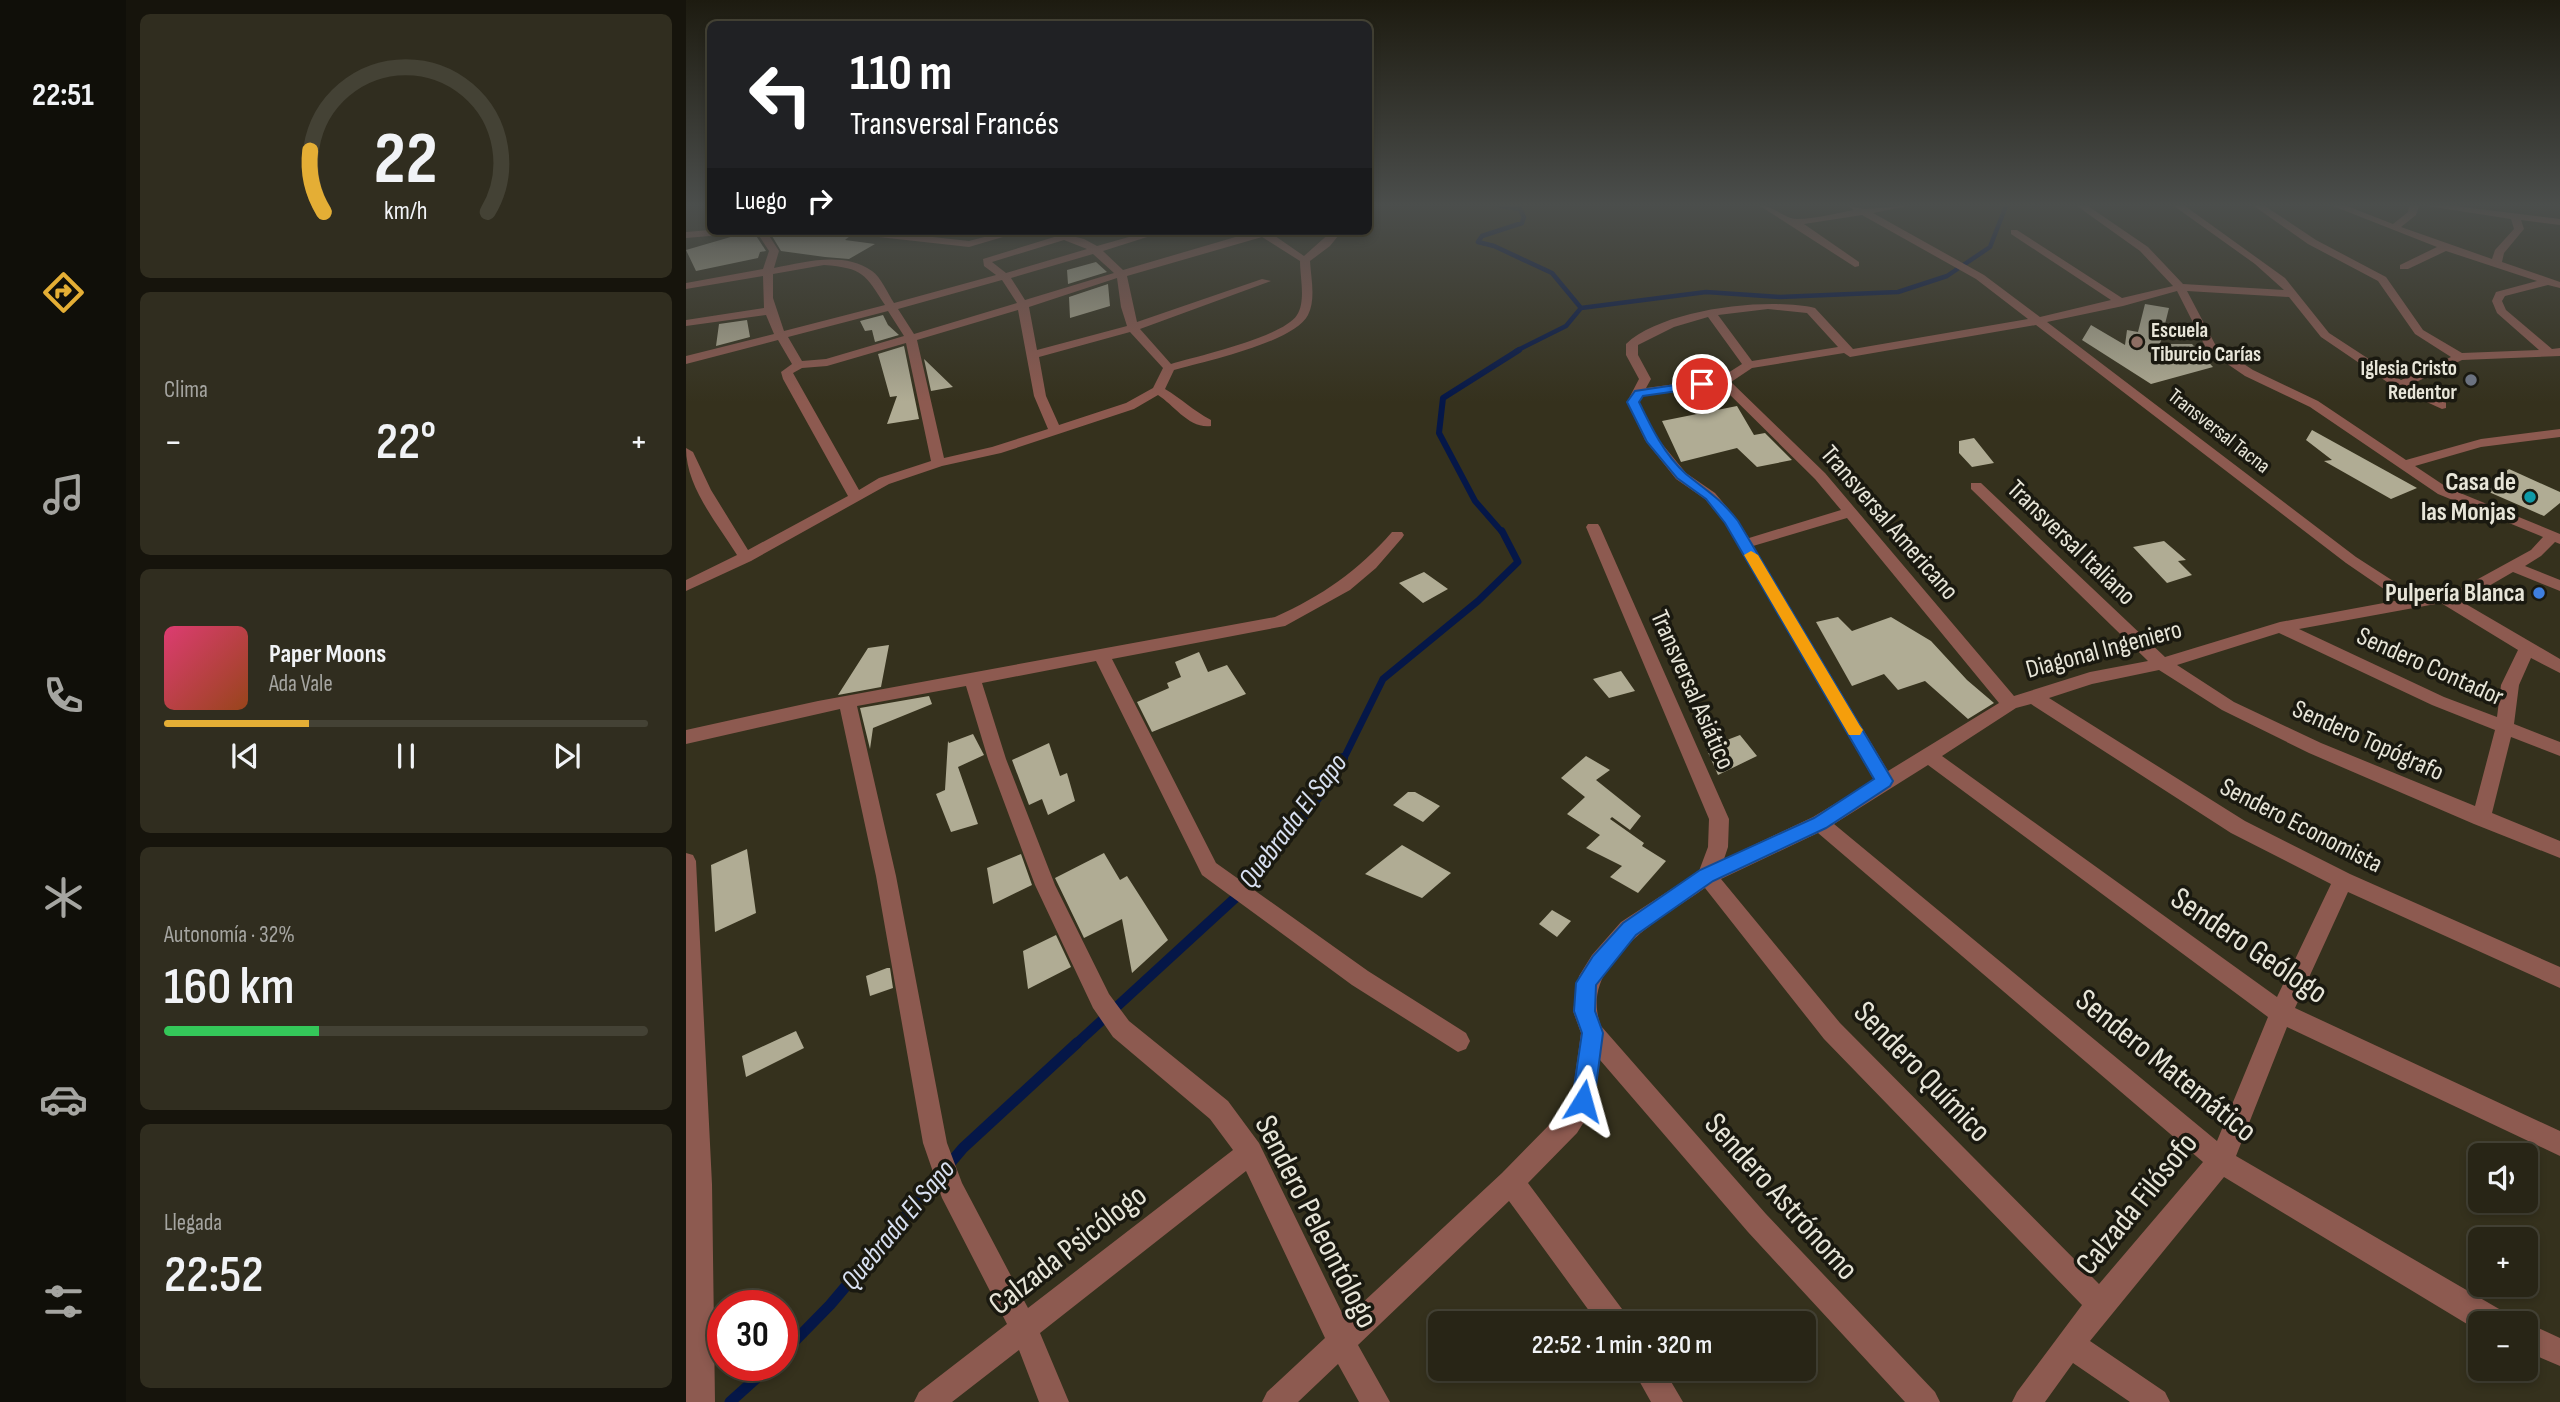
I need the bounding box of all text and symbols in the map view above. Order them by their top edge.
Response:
text: 110 m [850,45,952,104]
icon: left [735,49,826,140]
text: 22:51 [32,76,94,115]
text: Transversal Francés [850,105,1059,144]
text: 22 [374,116,438,204]
icon: right [801,182,839,220]
text: Luego [735,186,787,217]
text: km/h [384,196,428,227]
icon: directions [39,268,88,317]
place label: Escuela Tiburcio Carías [2151,318,2261,367]
marker: Escuela Tiburcio Carías [2129,334,2145,350]
pin [1672,354,1732,414]
place label: Iglesia Cristo Redentor [2361,356,2457,405]
icon: arrive [1683,365,1721,403]
marker: Iglesia Cristo Redentor [2463,372,2479,388]
text: Clima [164,376,208,404]
street label: Transversal Tacna [2163,383,2275,479]
text: 22° [376,411,436,474]
text: − [164,420,183,465]
text: + [629,420,648,465]
street label: Transversal Americano [1813,439,1965,607]
place label: Casa de las Monjas [2421,467,2516,528]
icon: music [39,470,88,519]
street label: Transversal Italiano [2000,474,2142,612]
marker: Casa de las Monjas [2522,489,2538,505]
place label: Pulpería Blanca [2385,578,2525,609]
marker: Pulpería Blanca [2531,585,2547,601]
street label: Transversal Asiático [1643,606,1741,774]
street label: Diagonal Ingeniero [2023,614,2185,686]
street label: Sendero Contador [2352,621,2509,713]
text: Paper Moons [269,639,386,670]
text: Ada Vale [269,670,333,698]
icon: phone [39,671,88,720]
street label: Sendero Topógrafo [2288,694,2448,788]
icon: previous [226,737,264,775]
icon: pause [387,737,425,775]
icon: next [548,737,586,775]
water label: Quebrada El Sapo [1232,747,1355,895]
street label: Sendero Economista [2215,772,2387,880]
icon: climate [39,873,88,922]
street label: Sendero Geólogo [2163,879,2335,1013]
text: Autonomía · 32% [164,921,295,949]
text: 160 km [164,956,295,1019]
street label: Sendero Matemático [2068,981,2264,1151]
street label: Sendero Químico [1845,993,1999,1151]
position arrow [1546,1064,1620,1138]
icon: car [39,1075,88,1124]
street label: Sendero Astrónomo [1696,1105,1866,1289]
street label: Sendero Peleontólogo [1246,1109,1386,1335]
street label: Calzada Filósofo [2068,1125,2206,1283]
map controls [2468,1143,2538,1381]
button: sound [2468,1143,2538,1213]
water label: Quebrada El Sapo [834,1153,962,1297]
street label: Calzada Psicólogo [981,1176,1155,1324]
text: Llegada [164,1209,222,1237]
button: + [2468,1227,2538,1297]
text: 22:52 [164,1244,264,1307]
icon: filters [39,1277,88,1326]
speed limit sign: 30 [707,1290,798,1381]
button: − [2468,1311,2538,1381]
text: 22:52 · 1 min · 320 m [1532,1330,1712,1361]

